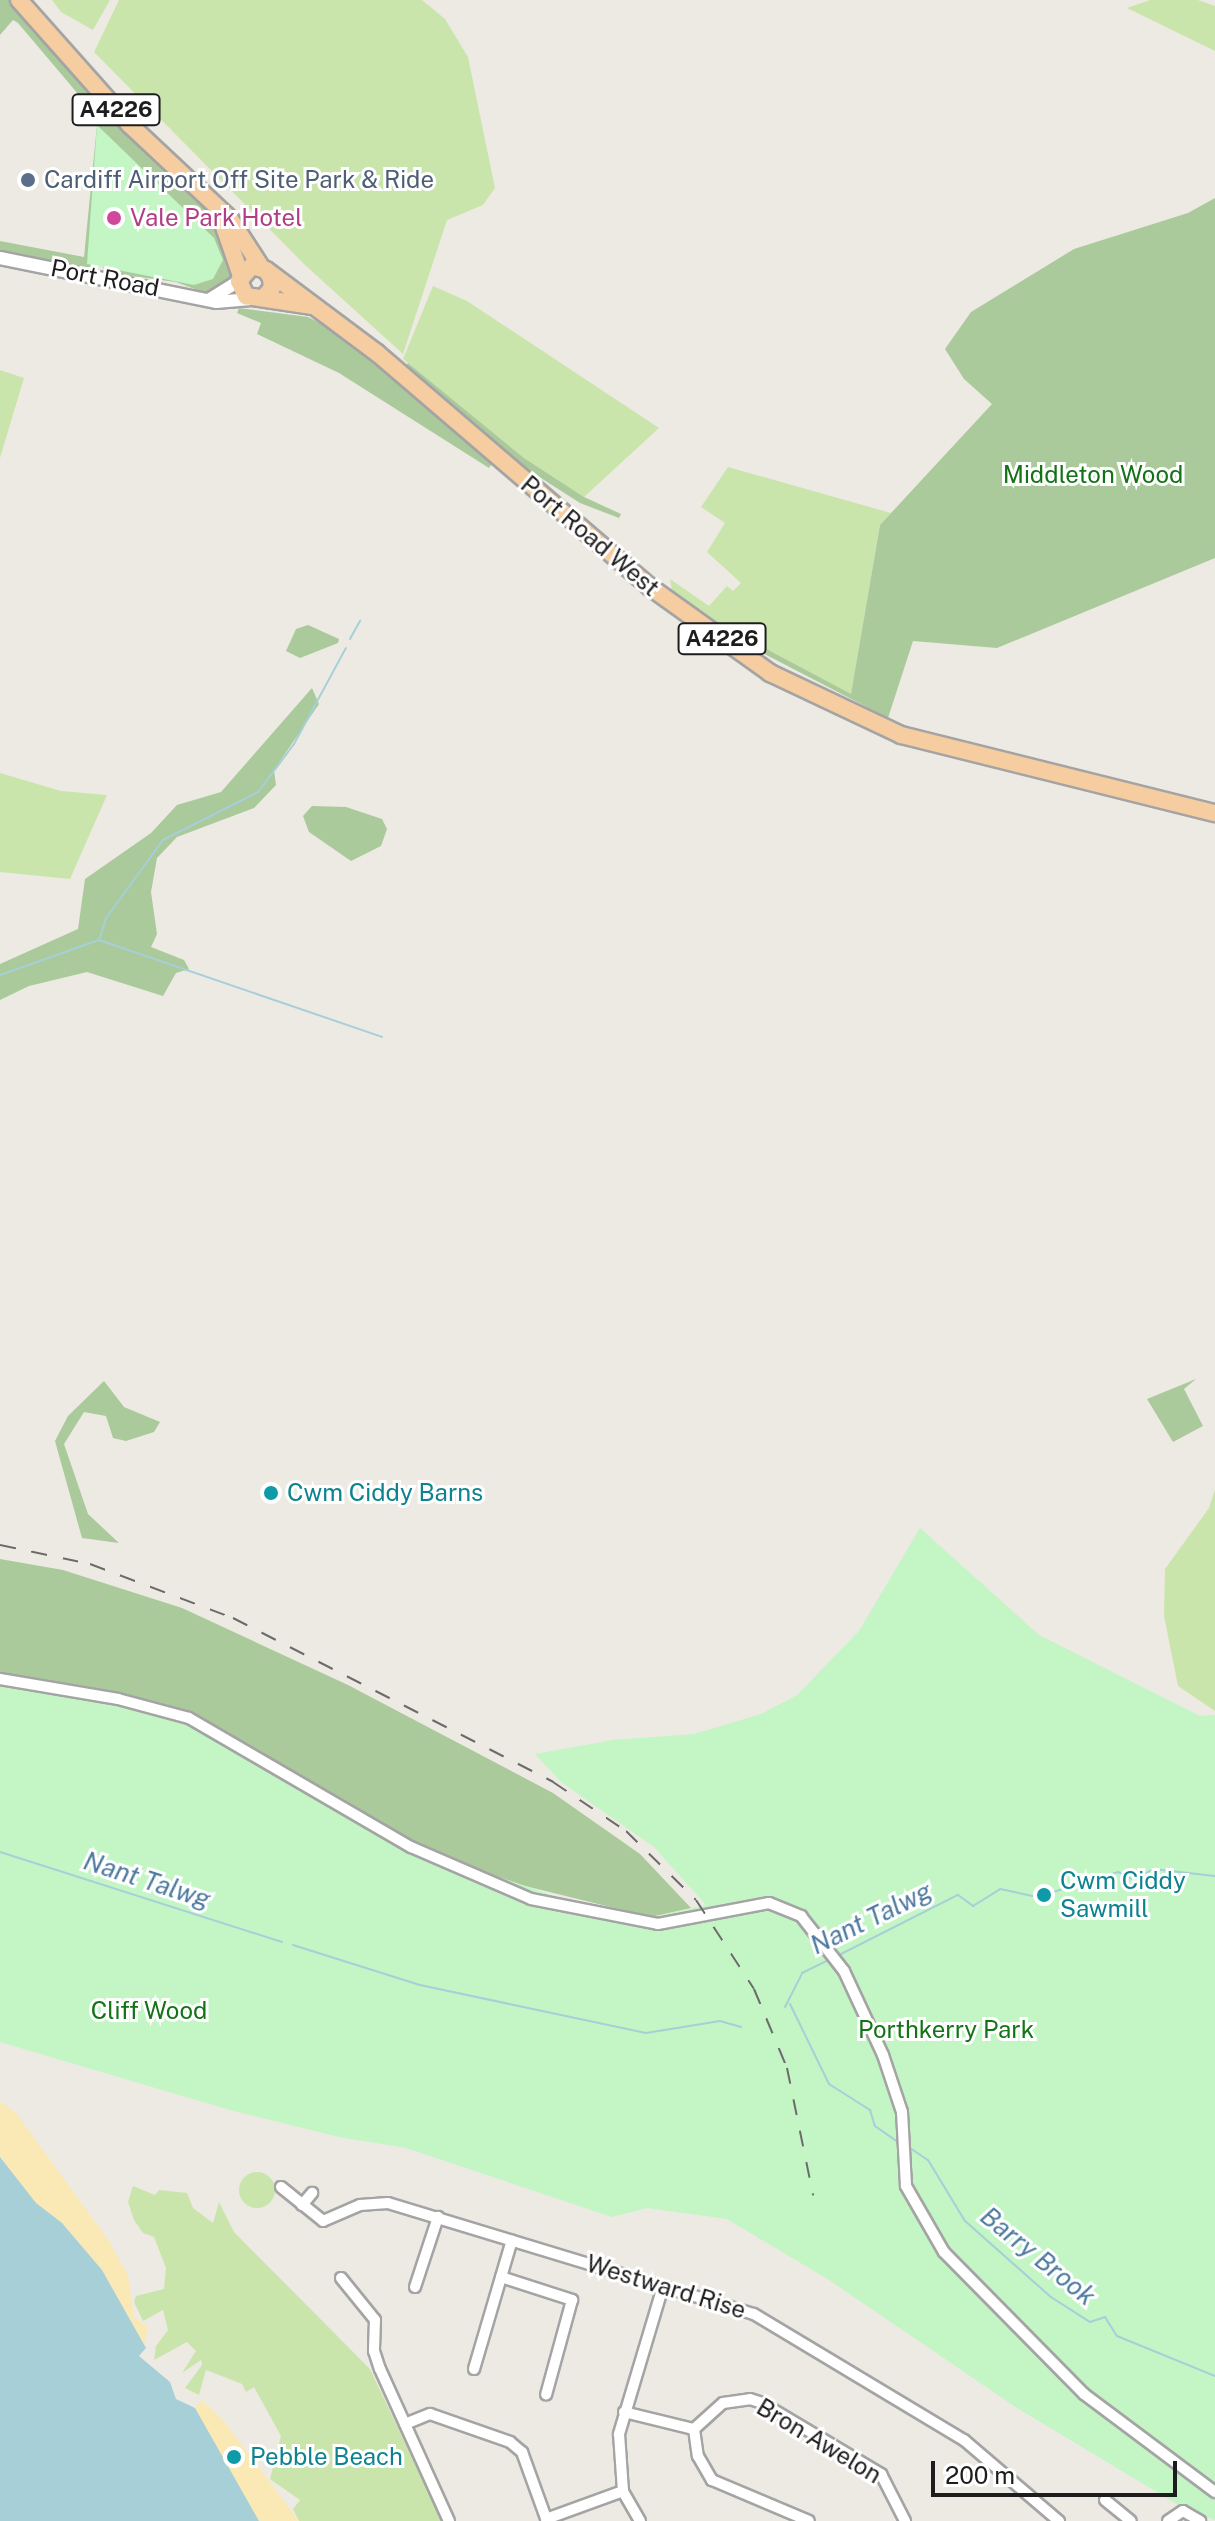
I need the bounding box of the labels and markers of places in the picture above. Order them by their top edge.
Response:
place label: Cardiff Airport Off Site Park & Ride [44,166,434,194]
marker: Cardiff Airport Off Site Park & Ride [19,171,37,189]
place label: Vale Park Hotel [130,204,303,232]
marker: Vale Park Hotel [105,209,123,227]
place label: Cwm Ciddy Barns [287,1479,483,1507]
marker: Cwm Ciddy Barns [262,1484,280,1502]
place label: Cwm Ciddy Sawmill [1060,1867,1186,1923]
marker: Cwm Ciddy Sawmill [1035,1886,1053,1904]
place label: Pebble Beach [250,2443,403,2471]
marker: Pebble Beach [225,2448,243,2466]

